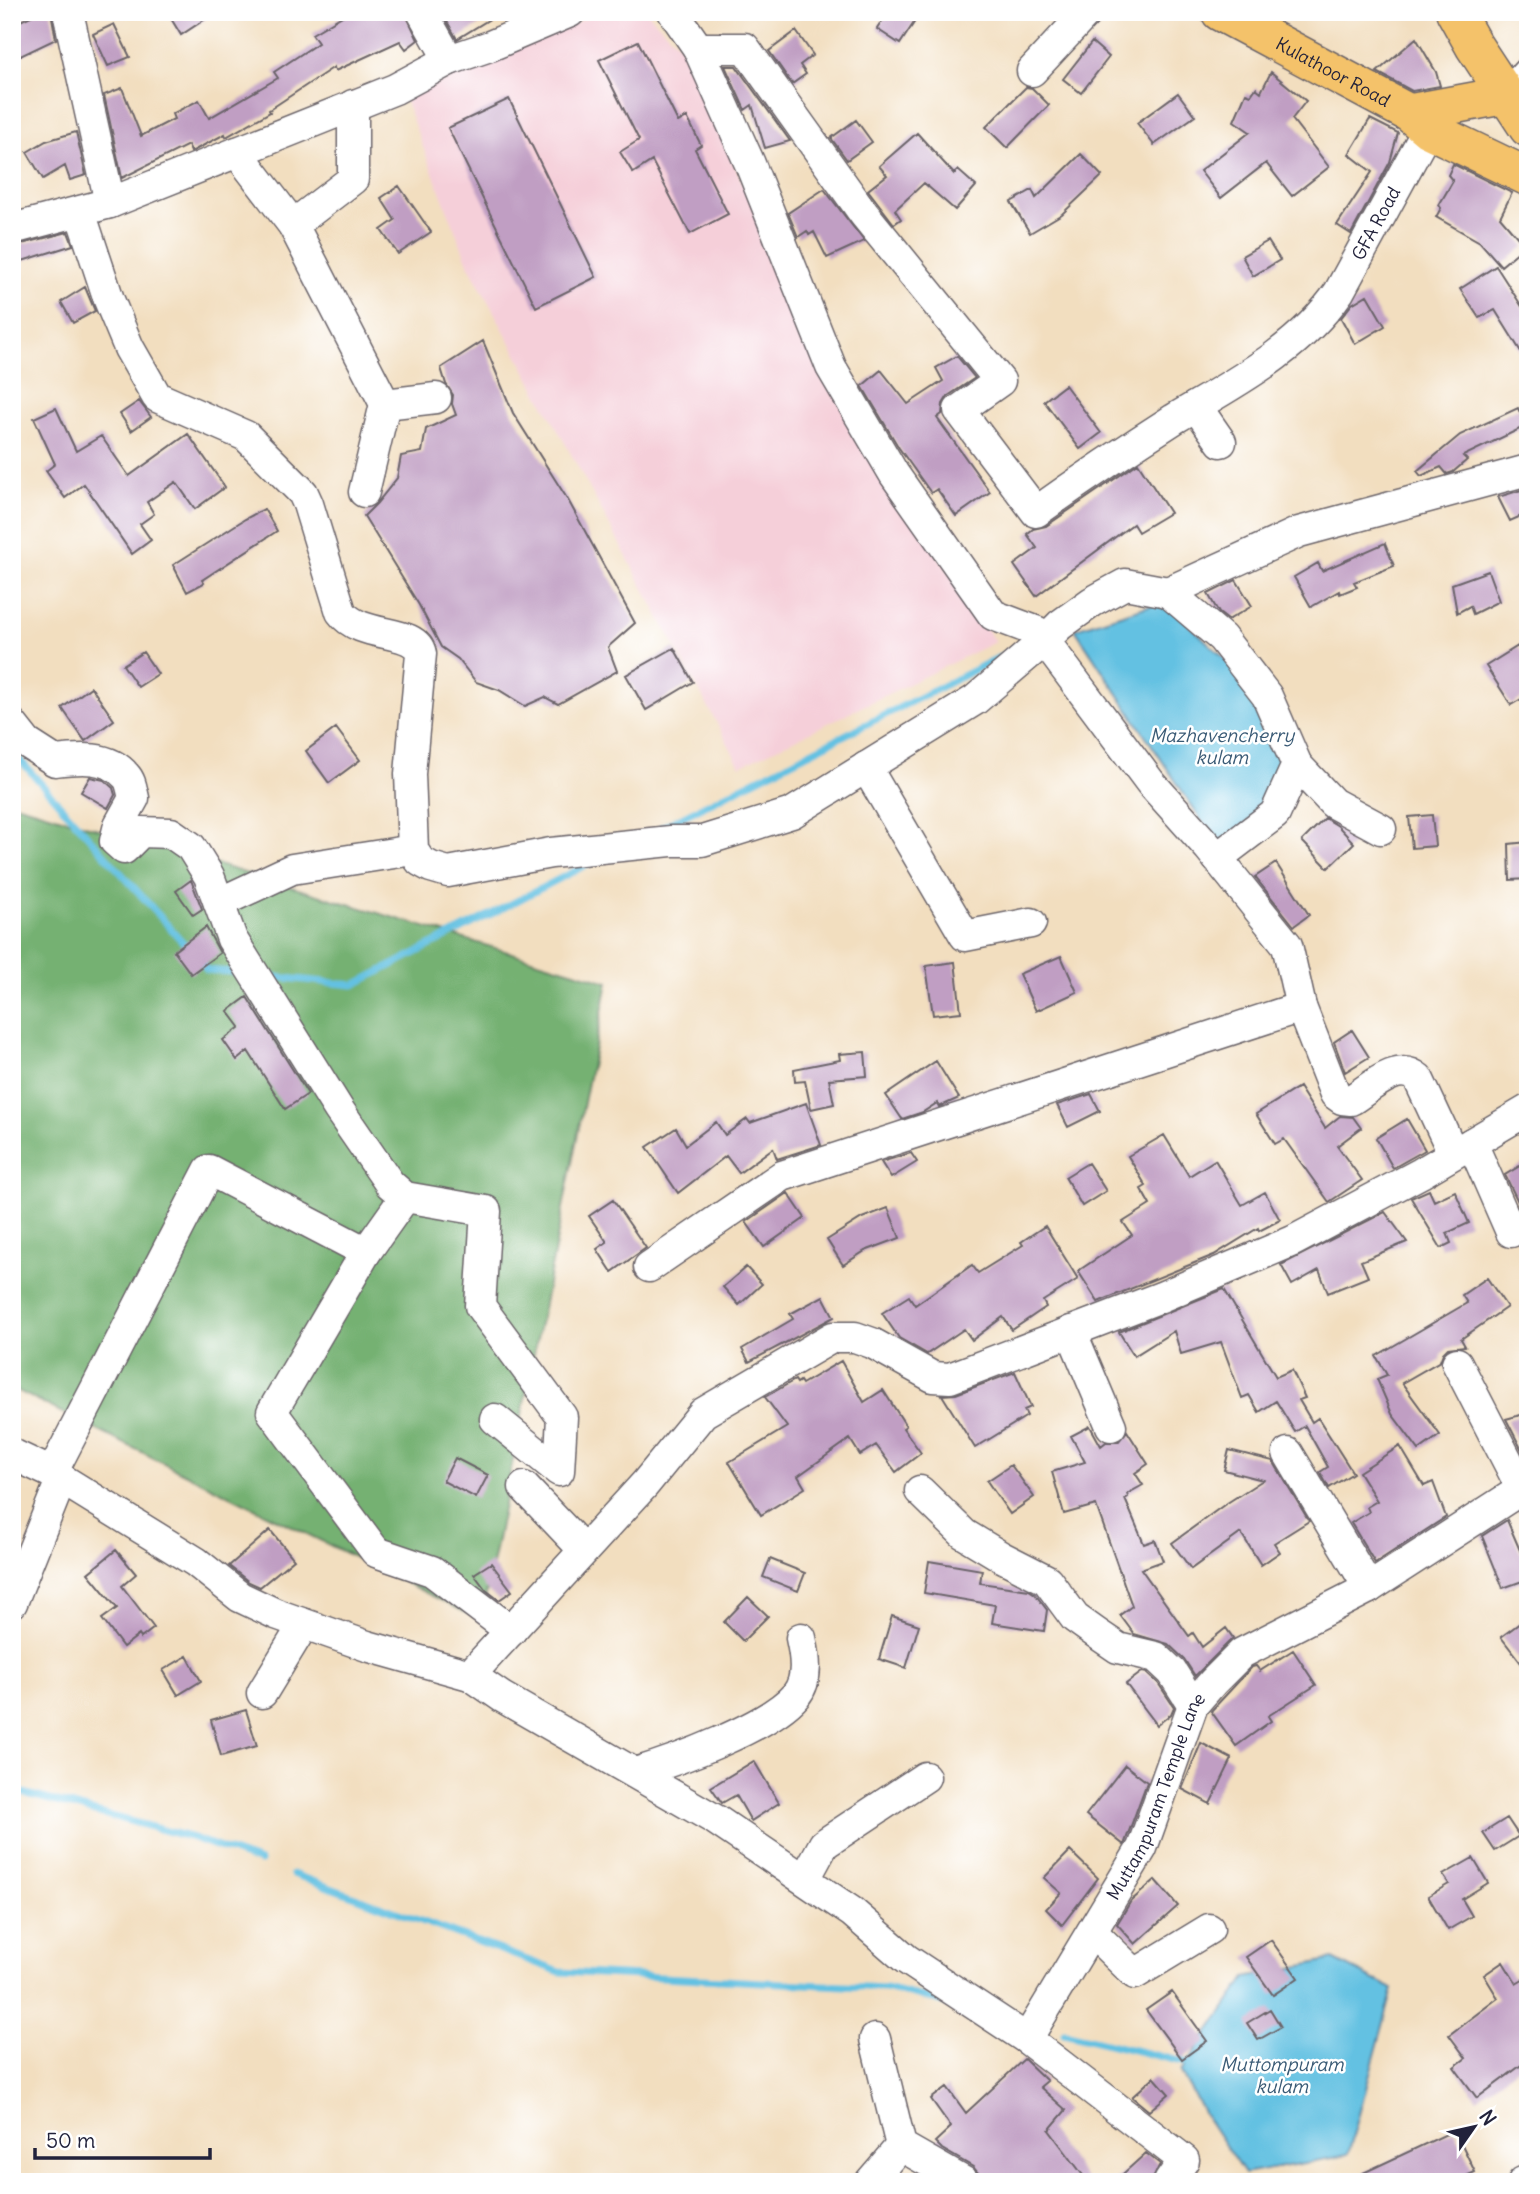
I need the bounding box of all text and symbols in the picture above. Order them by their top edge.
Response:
street label: Kulathoor Road [1272,32,1395,112]
street label: GFA Road [1347,182,1406,264]
water label: Mazhavencherry kulam [1150,723,1296,769]
street label: Muttampuram Temple Lane [1101,1687,1210,1904]
water label: Muttompuram kulam [1220,2052,1344,2098]
north arrow [1438,2092,1508,2162]
text: N [1474,2105,1502,2130]
scale bar [35,2117,210,2161]
text: 50 m [46,2127,95,2154]

